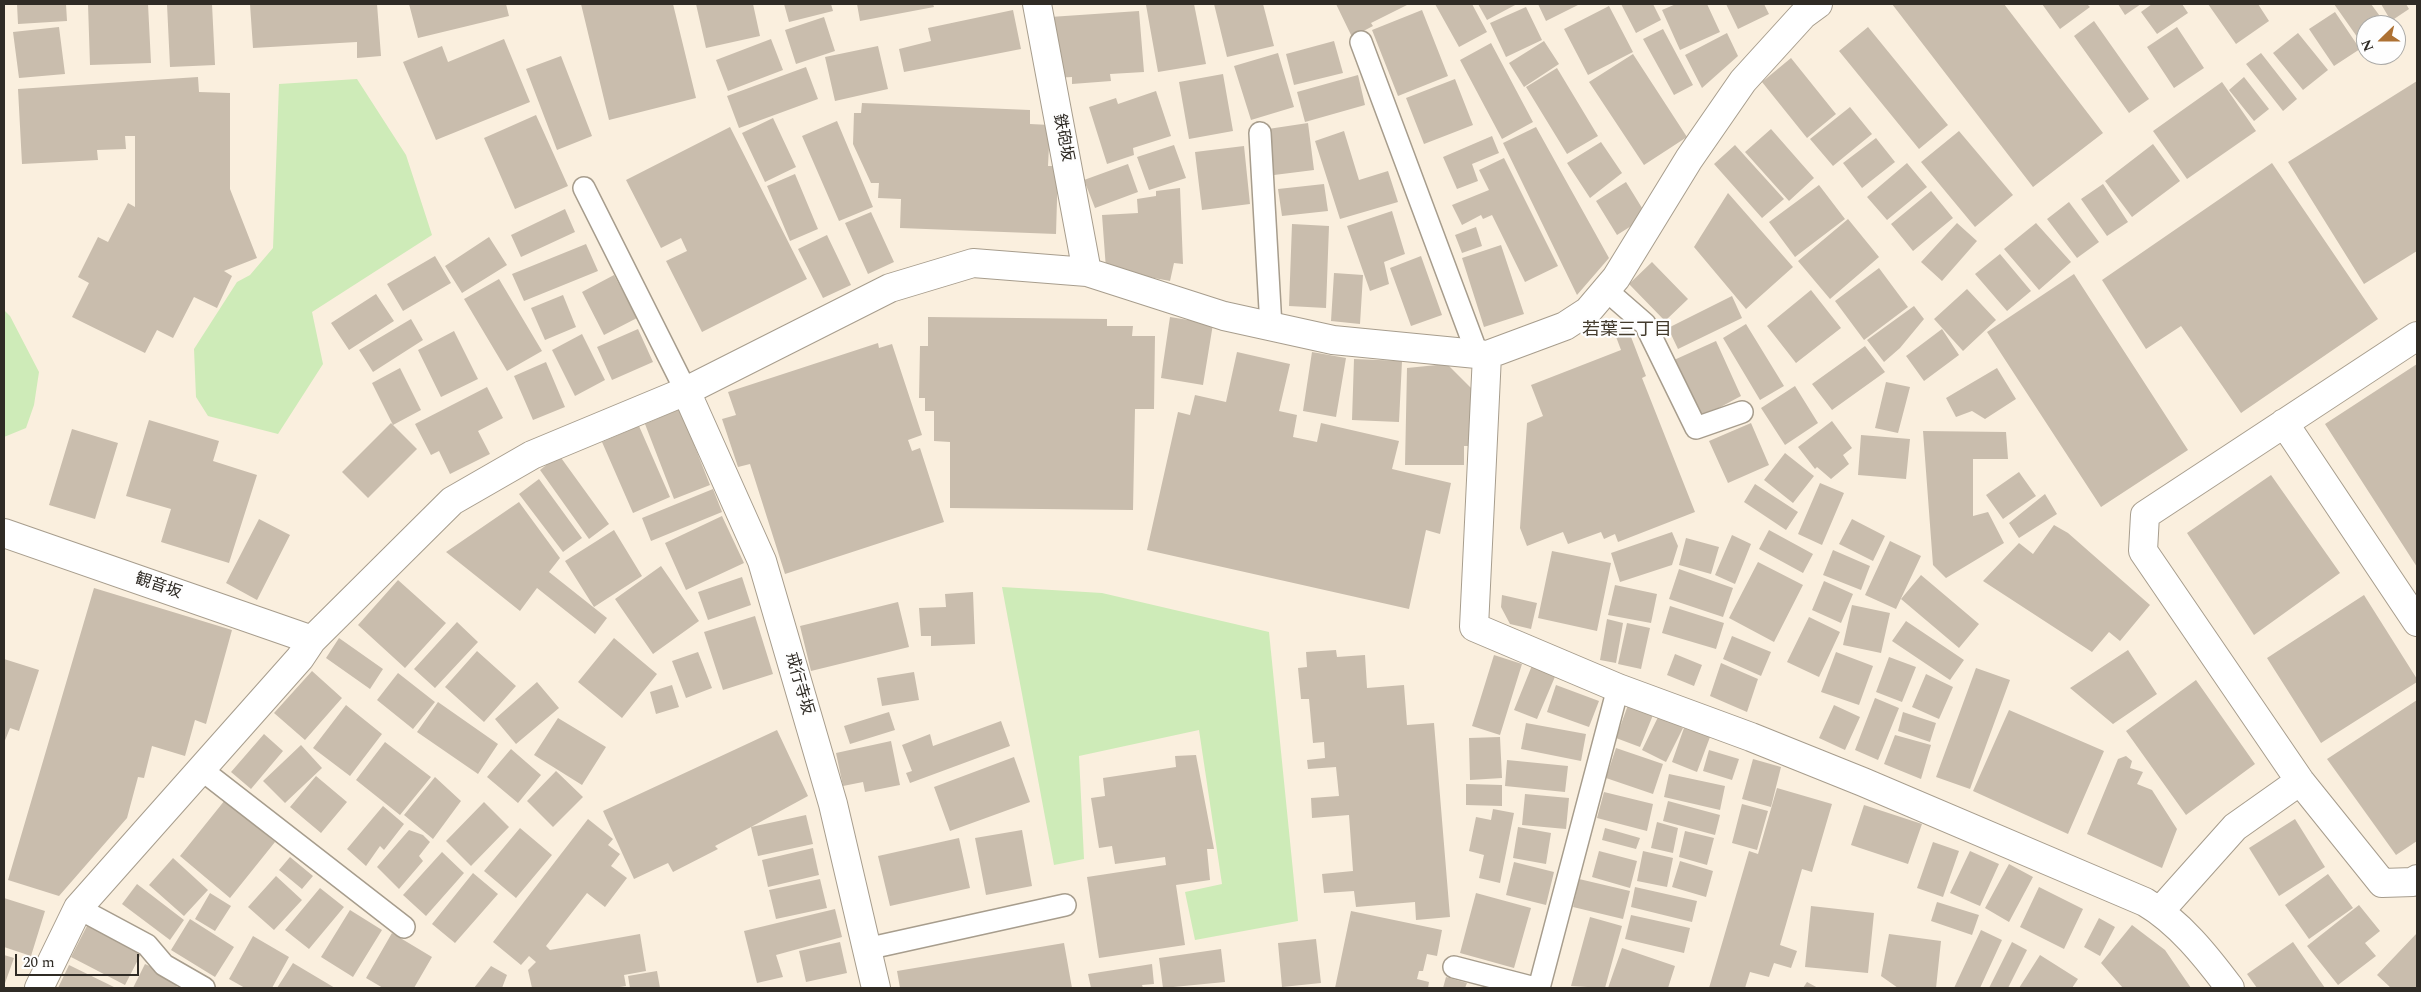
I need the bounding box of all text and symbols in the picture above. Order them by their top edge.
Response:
north arrow [2356,15,2406,65]
text: N [2356,36,2379,55]
street label: 鉄砲坂 [1048,113,1076,163]
district label: 若葉三丁目 [1582,320,1672,342]
street label: 観音坂 [132,570,184,604]
street label: 戒行寺坂 [780,651,816,717]
scale bar [18,944,141,976]
text: 20 m [23,951,55,974]

